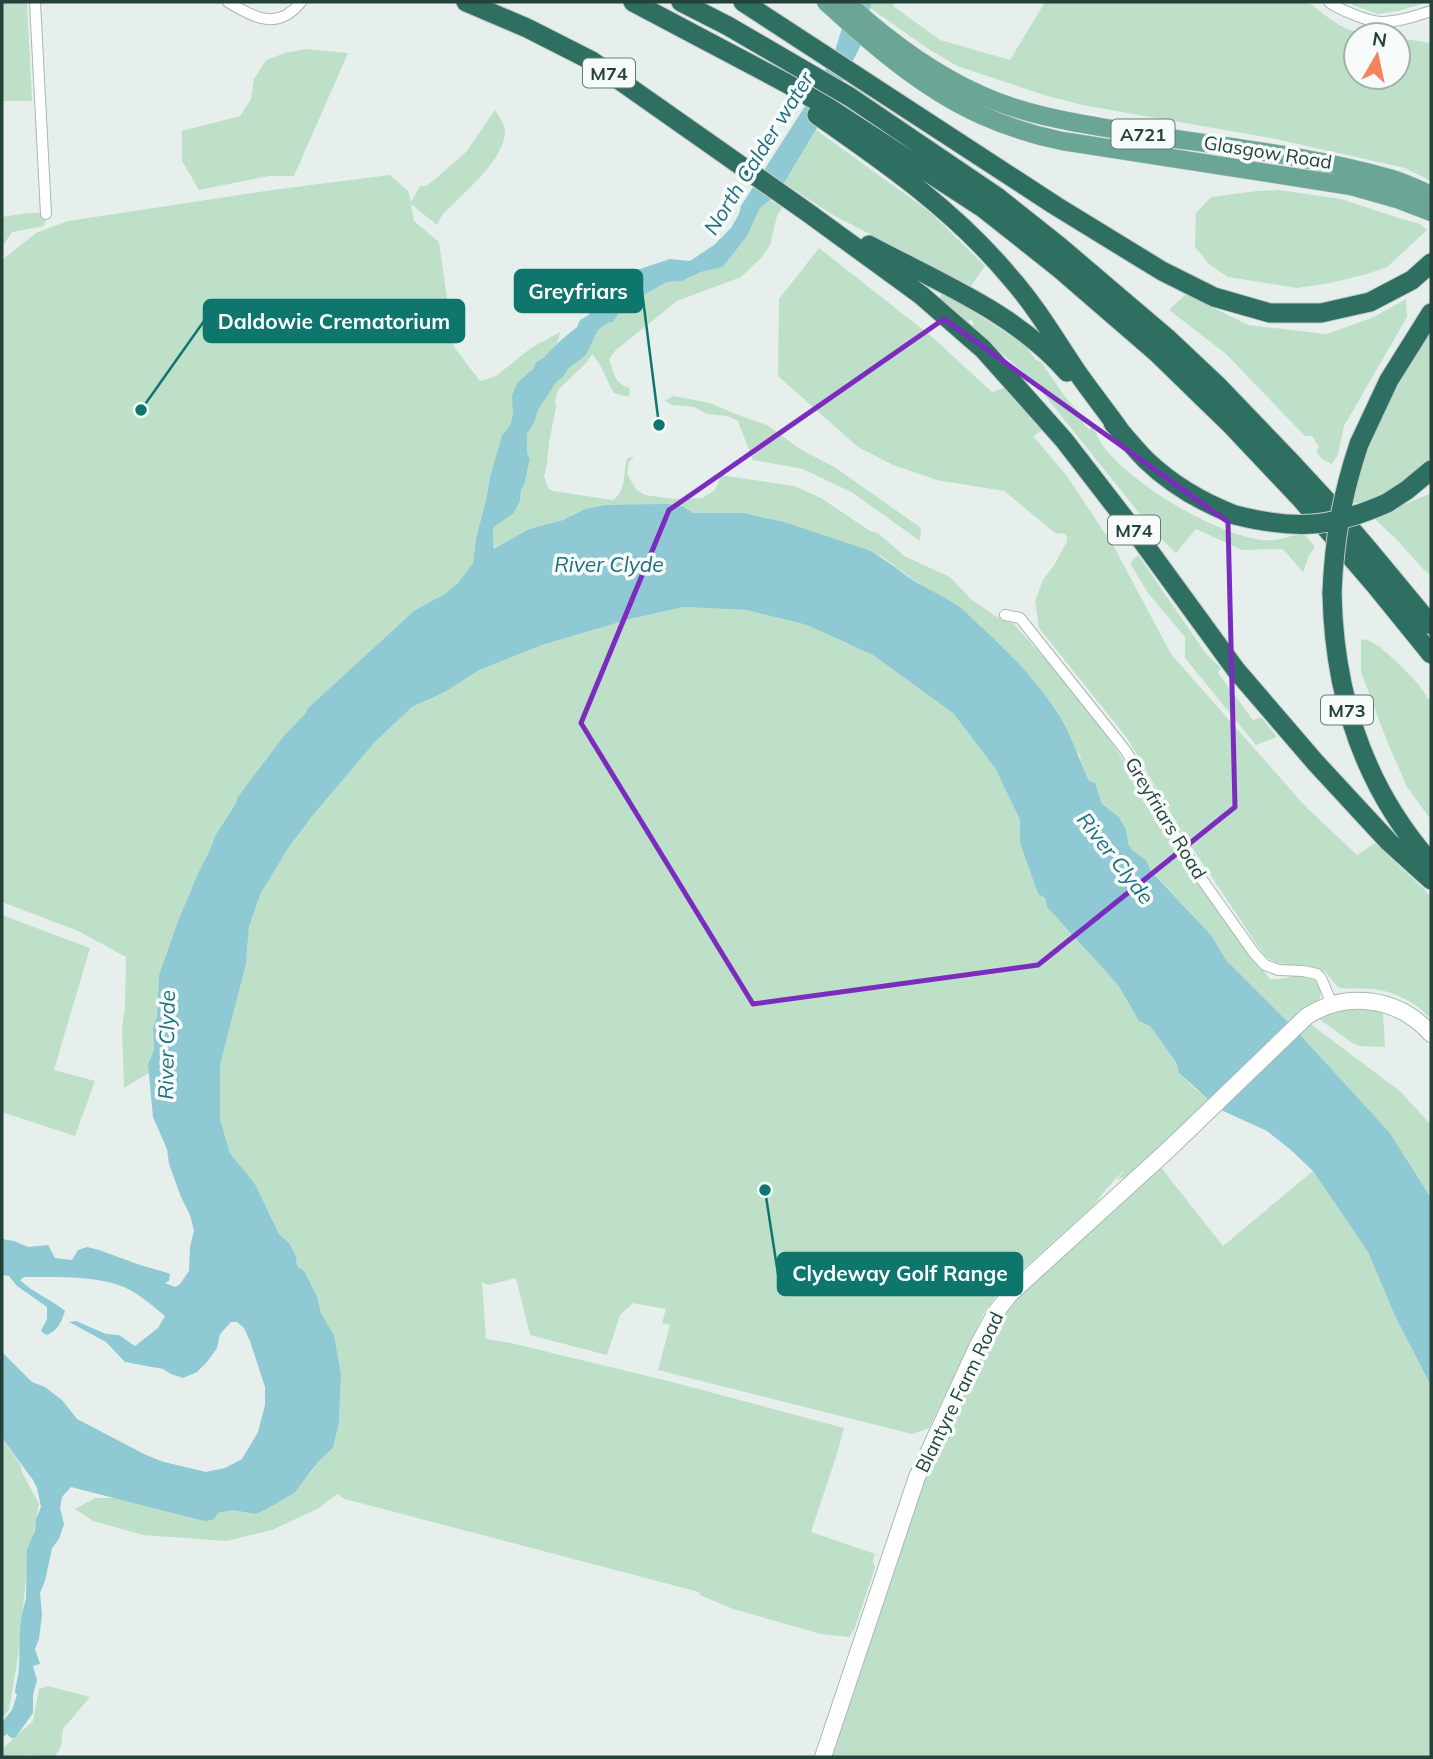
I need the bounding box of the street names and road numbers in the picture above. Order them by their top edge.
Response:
road number: M74 [583,58,635,88]
road number: A721 [1112,119,1174,148]
street label: Glasgow Road [1202,130,1334,174]
road number: M74 [1108,516,1160,544]
road number: M73 [1321,696,1373,724]
street label: Greyfriars Road [1120,753,1212,883]
street label: Blantyre Farm Road [910,1308,1008,1476]

